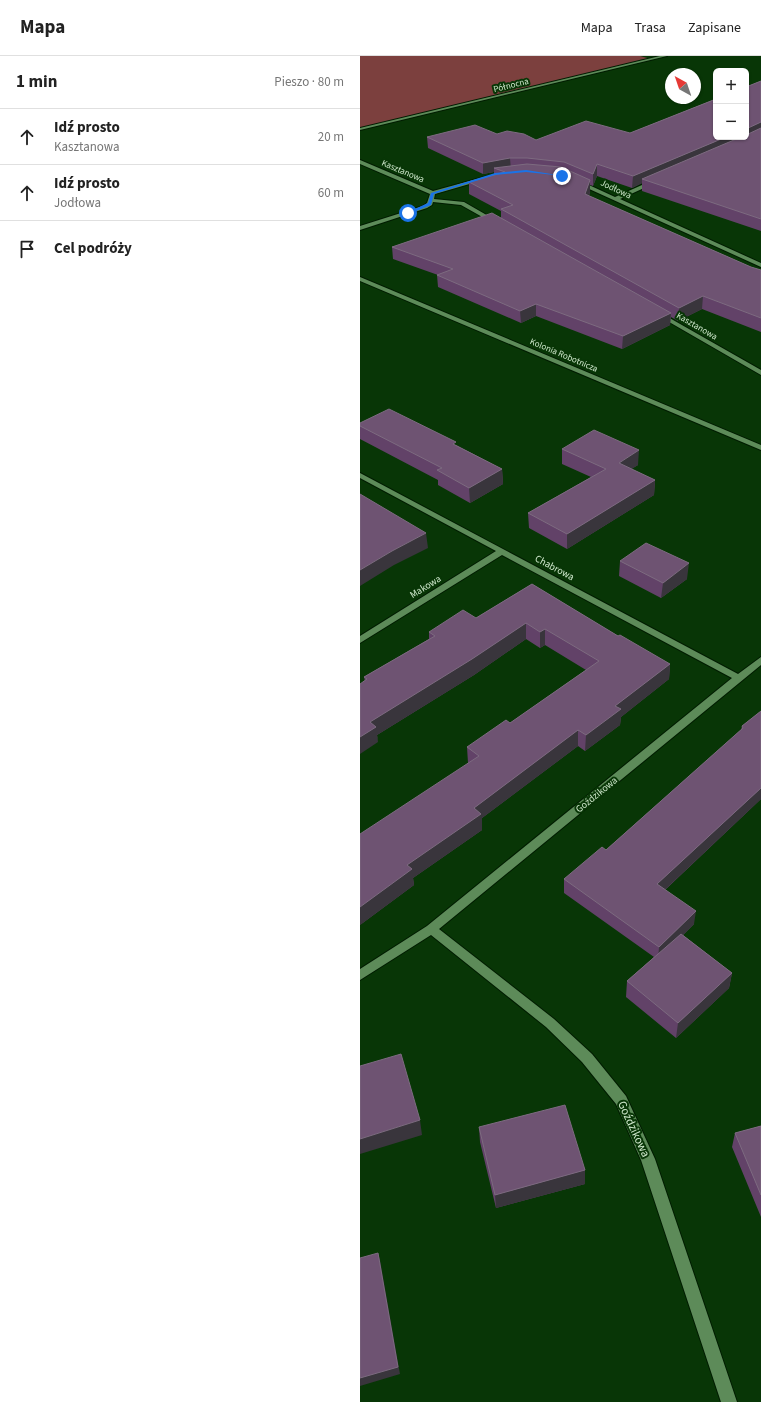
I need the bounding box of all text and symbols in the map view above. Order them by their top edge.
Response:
text: Mapa [20,14,65,41]
text: Mapa [581,18,613,38]
text: Trasa [635,18,666,38]
text: Zapisane [688,18,741,38]
north arrow [665,68,701,104]
map controls [713,68,749,140]
button: + [713,68,749,104]
text: 1 min [16,70,57,94]
text: Pieszo · 80 m [274,73,344,91]
street label: Północna [492,75,530,96]
button: − [713,104,749,140]
text: Idź prosto [54,117,120,138]
icon: ahead [16,126,38,148]
text: 20 m [318,128,344,146]
text: Kasztanowa [54,138,120,156]
street label: Kasztanowa [379,157,426,186]
route end [553,167,571,185]
text: Idź prosto [54,173,120,194]
street label: Jodłowa [598,177,633,202]
icon: ahead [16,182,38,204]
text: 60 m [318,184,344,202]
text: Jodłowa [54,194,101,212]
route start [399,204,417,222]
icon: arrive [16,238,38,260]
text: Cel podróży [54,238,132,259]
street label: Kasztanowa [674,309,720,343]
street label: Kolonia Robotnicza [528,335,600,376]
street label: Chabrowa [532,552,577,584]
street label: Makowa [407,572,444,602]
street label: Goździkowa [573,774,621,816]
street label: Goździkowa [613,1098,654,1160]

